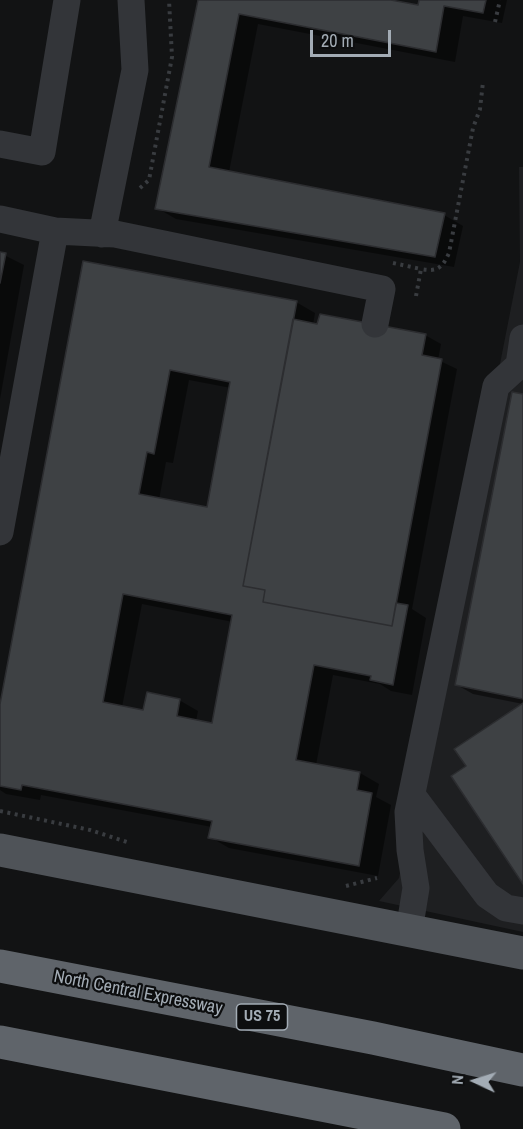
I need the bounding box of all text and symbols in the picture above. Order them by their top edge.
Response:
scale bar [313,18,394,56]
text: 20 m [321,28,354,53]
street label: North Central Expressway [52,966,224,1020]
road number: US 75 [236,1004,288,1030]
north arrow [445,1051,505,1111]
text: N [446,1074,468,1085]

